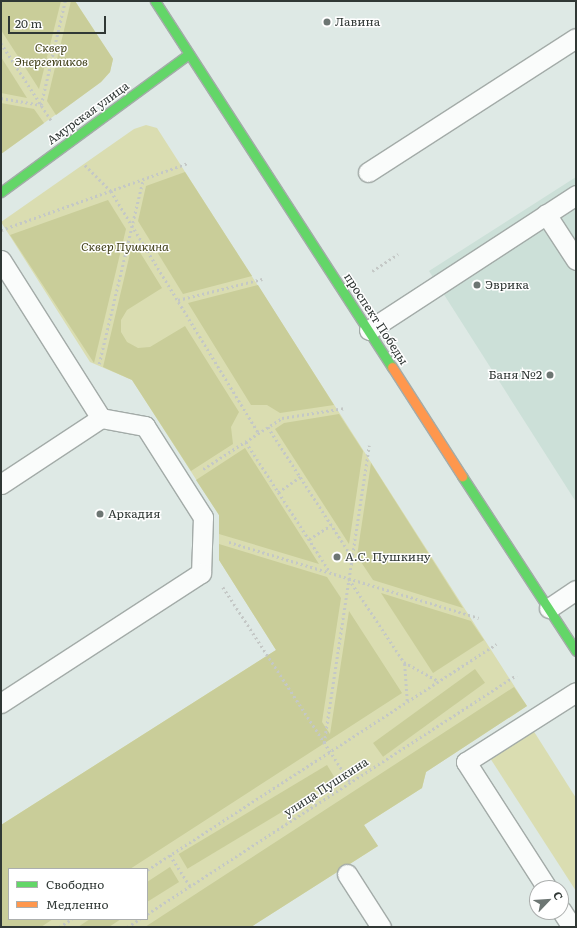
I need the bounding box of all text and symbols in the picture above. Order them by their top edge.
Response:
scale bar [10,8,108,34]
text: 20 m [15,14,42,32]
place label: Лавина [335,15,380,29]
marker: Лавина [322,17,332,27]
park label: Сквер Энергетиков [14,41,88,69]
street label: Амурская улица [44,78,132,148]
park label: Сквер Пушкина [81,240,169,254]
street label: проспект Победы [341,270,411,368]
place label: Эврика [485,278,529,292]
marker: Эврика [472,280,482,290]
place label: Баня №2 [489,368,542,382]
marker: Баня №2 [545,370,555,380]
place label: Аркадия [108,507,160,521]
marker: Аркадия [95,509,105,519]
place label: А.С. Пушкину [345,550,431,564]
marker: А.С. Пушкину [332,552,342,562]
street label: улица Пушкина [281,754,371,820]
legend [8,868,148,920]
text: Свободно [46,875,104,893]
north arrow [529,880,569,920]
text: С [550,888,568,902]
text: Медленно [46,895,109,913]

